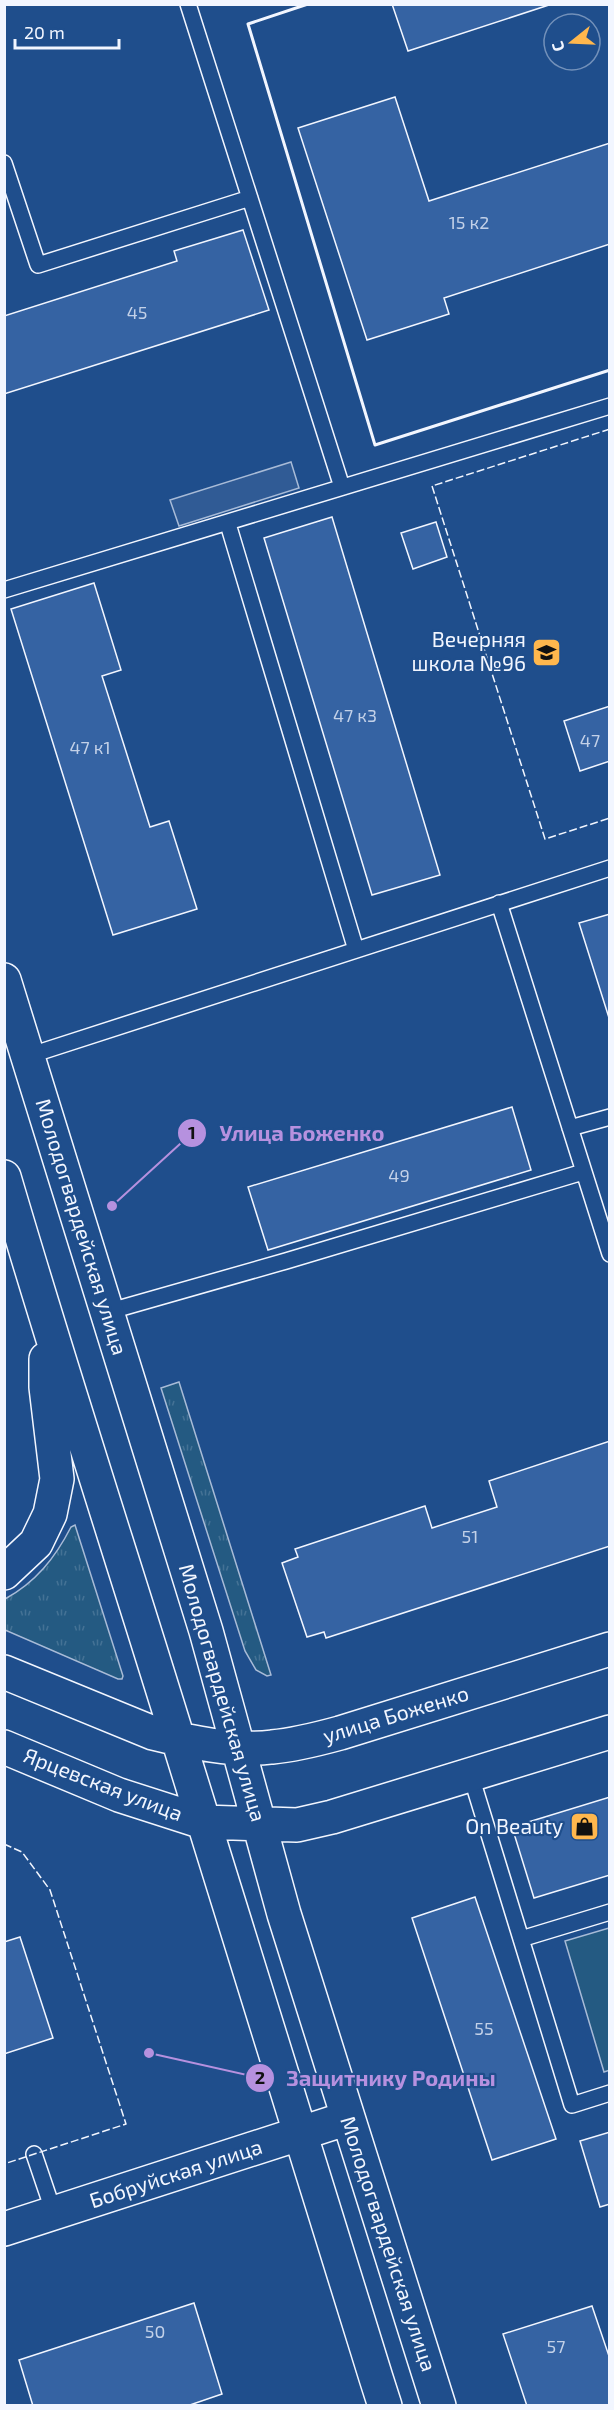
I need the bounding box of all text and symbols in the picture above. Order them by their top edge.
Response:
scale bar [15,12,118,50]
north arrow [542,12,602,72]
text: 20 m [24,21,65,43]
text: С [547,39,568,54]
house number: 15 к2 [449,211,489,233]
house number: 45 [127,301,147,323]
place label: Вечерняя школа №96 [412,626,526,675]
school or university icon: Вечерняя школа №96 [531,636,563,668]
house number: 47 к3 [333,704,377,726]
house number: 47 [580,729,600,751]
house number: 47 к1 [69,736,111,758]
street label: Молодогвардейская улица [30,1095,133,1358]
callout: Улица Боженко [177,1113,396,1153]
text: Улица Боженко [220,1119,384,1145]
text: 1 [188,1121,196,1143]
house number: 49 [388,1164,410,1186]
house number: 51 [462,1525,478,1547]
street label: Молодогвардейская улица [174,1561,272,1825]
street label: улица Боженко [320,1680,472,1749]
street label: Ярцевская улица [20,1742,187,1826]
shop icon: On Beauty [568,1811,600,1843]
place label: On Beauty [465,1813,563,1838]
house number: 55 [474,2017,494,2039]
callout: Защитнику Родины [245,2058,508,2098]
text: Защитнику Родины [286,2064,496,2090]
text: 2 [255,2066,265,2088]
street label: Молодогвардейская улица [335,2113,443,2375]
street label: Бобруйская улица [86,2133,265,2213]
house number: 50 [145,2320,165,2342]
house number: 57 [547,2335,565,2357]

